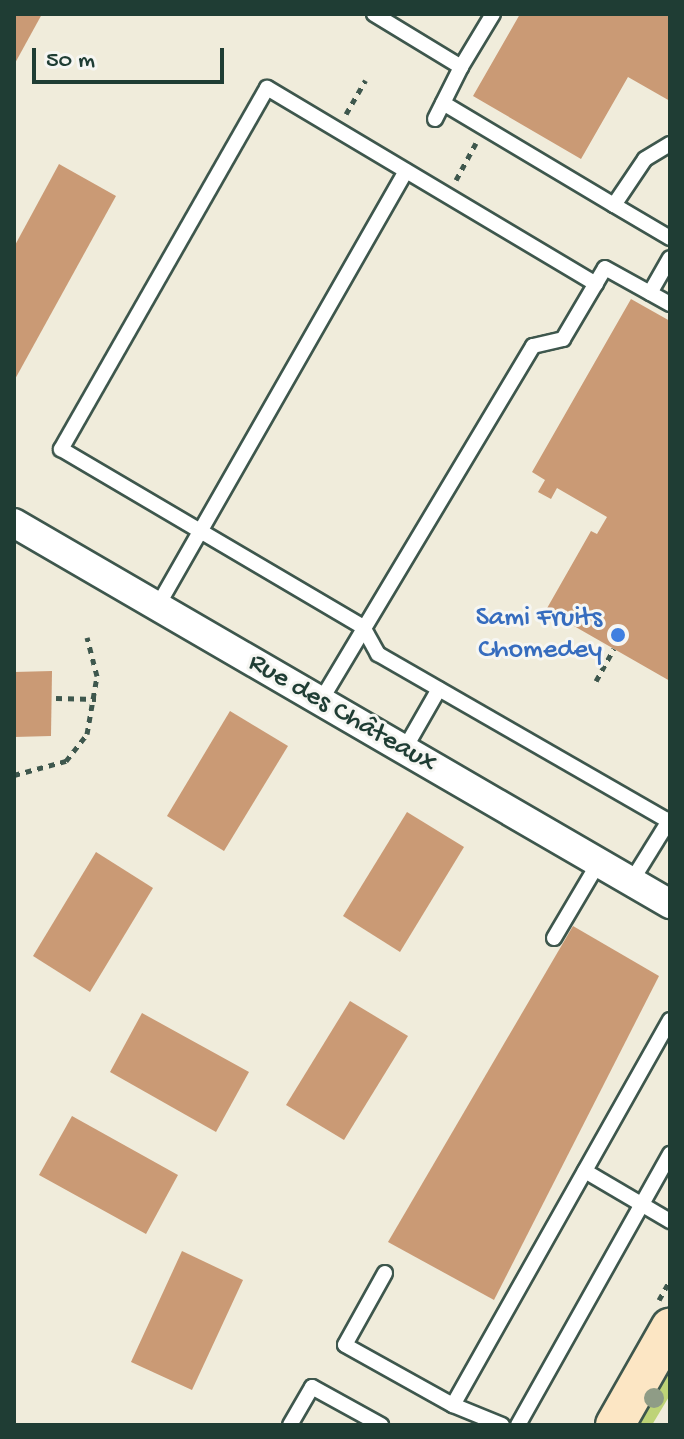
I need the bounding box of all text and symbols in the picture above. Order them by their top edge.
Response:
scale bar [36,32,228,82]
text: 50 m [46,47,95,76]
place label: Sami Fruits Chomedey [476,602,602,668]
marker: Sami Fruits Chomedey [609,626,627,644]
street label: Rue des Châteaux [242,647,442,781]

